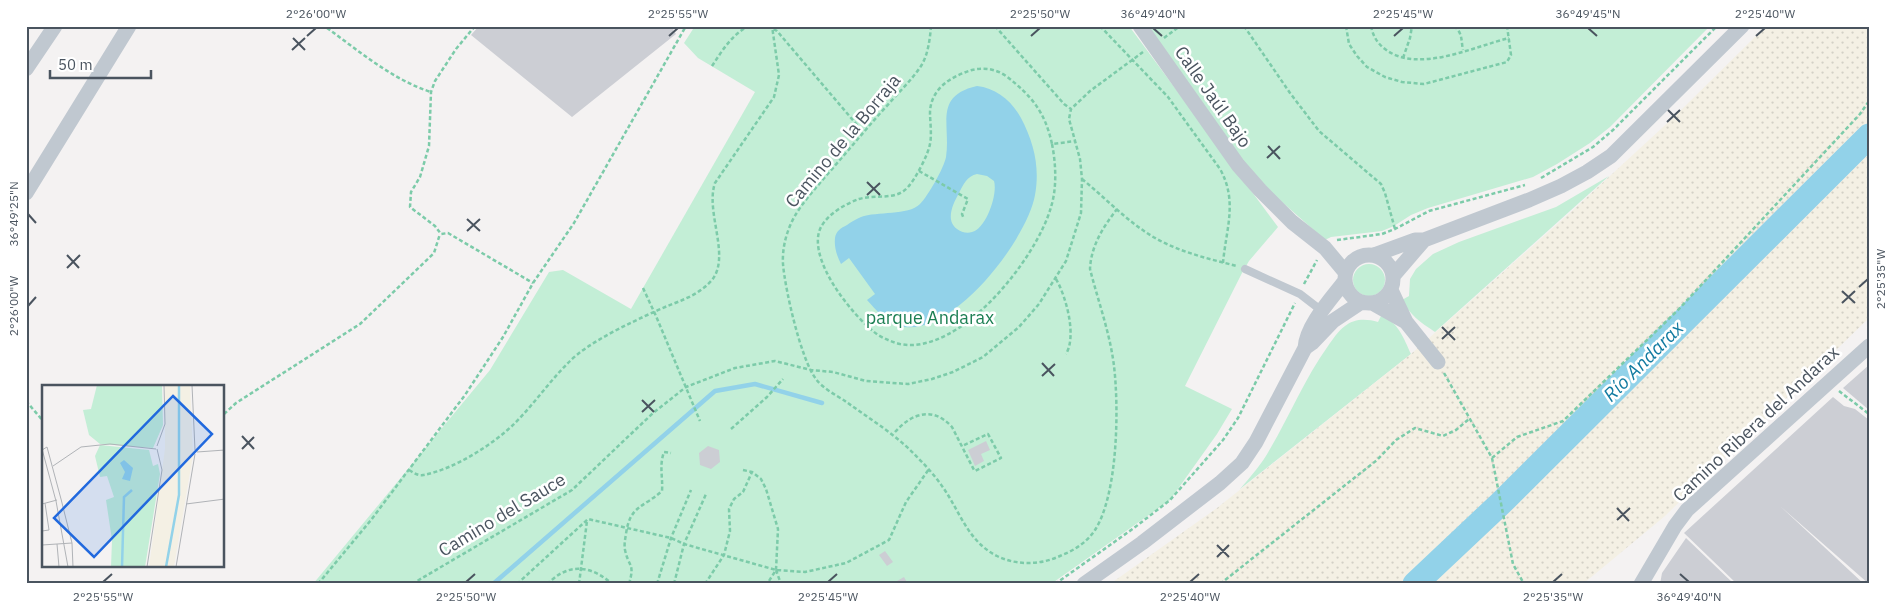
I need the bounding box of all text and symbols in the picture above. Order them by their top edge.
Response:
text: 2°26'00"W [286,6,347,21]
text: 2°25'55"W [648,6,709,21]
text: 2°25'50"W [1010,6,1071,21]
text: 36°49'40"N [1120,6,1186,21]
text: 2°25'45"W [1373,6,1434,21]
text: 36°49'45"N [1555,6,1621,21]
text: 2°25'40"W [1735,6,1796,21]
street label: Calle Jaúl Bajo [1170,41,1257,152]
scale bar [50,48,151,80]
text: 50 m [58,55,93,74]
street label: Camino de la Borraja [780,69,906,212]
text: 36°49'25"N [6,181,21,247]
text: 2°25'35"W [1873,248,1888,309]
text: 2°26'00"W [6,275,21,336]
park label: parque Andarax [866,306,994,329]
water label: Río Andarax [1598,315,1689,406]
street label: Camino Ribera del Andarax [1668,341,1844,507]
inset map [42,385,225,568]
street label: Camino del Sauce [434,468,570,562]
text: 2°25'55"W [73,589,134,604]
text: 2°25'50"W [436,589,497,604]
text: 2°25'45"W [798,589,859,604]
text: 2°25'40"W [1160,589,1221,604]
text: 2°25'35"W [1523,589,1584,604]
text: 36°49'40"N [1656,589,1722,604]

